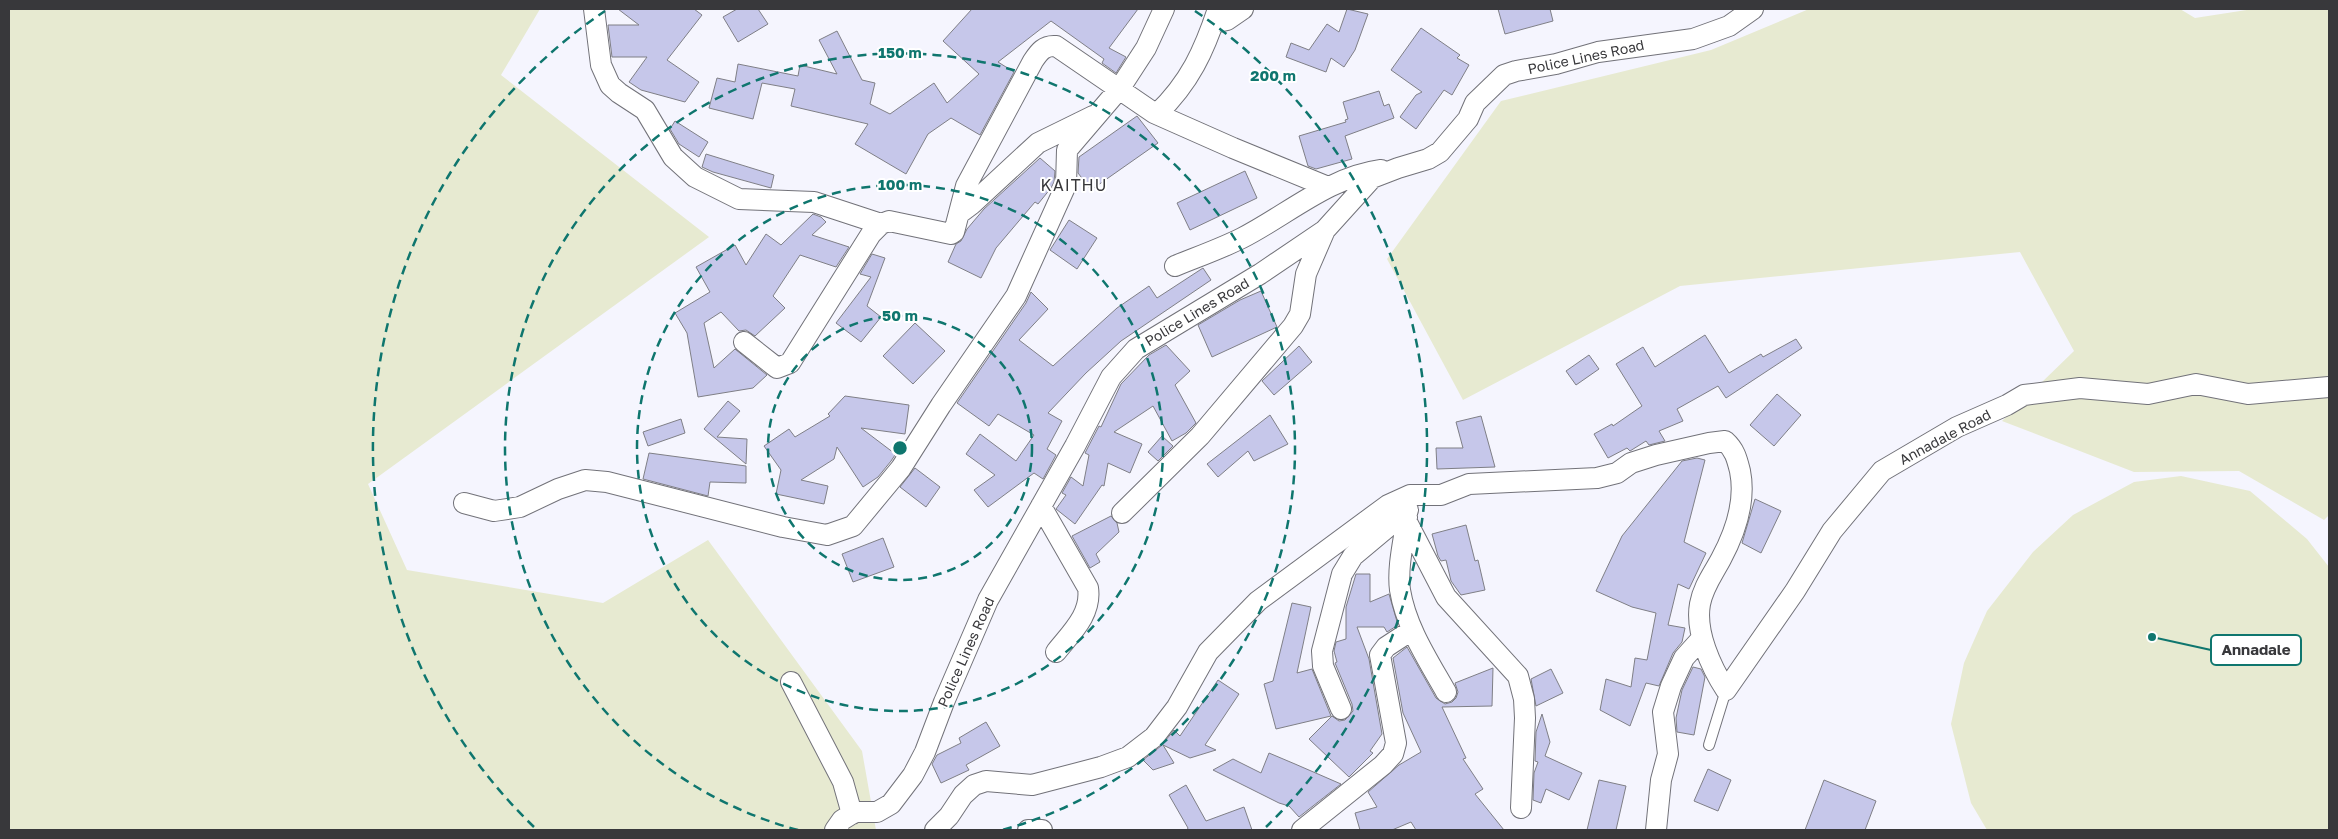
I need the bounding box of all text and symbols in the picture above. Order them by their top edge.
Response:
street label: Police Lines Road [1526,36,1646,77]
text: 150 m [878,43,922,61]
text: 200 m [1250,66,1296,84]
text: 100 m [878,175,922,193]
district label: KAITHU [1041,175,1107,195]
street label: Police Lines Road [1142,274,1252,349]
text: 50 m [882,306,918,324]
street label: Annadale Road [1896,405,1993,468]
centre of rings [891,439,909,457]
street label: Police Lines Road [934,594,997,709]
callout: Annadale [2211,635,2301,665]
text: Annadale [2221,640,2291,658]

